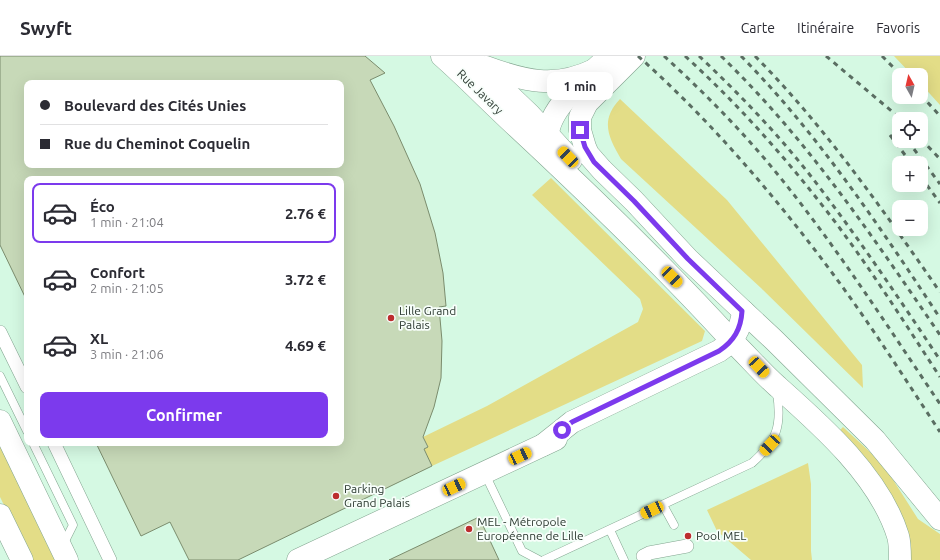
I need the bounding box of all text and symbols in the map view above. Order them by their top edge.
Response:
text: Swyft [20,17,72,39]
text: Carte [741,20,775,36]
text: Itinéraire [797,20,854,36]
text: Favoris [876,20,920,36]
street label: Rue Javary [455,67,506,117]
north arrow [892,68,928,104]
map controls [892,68,928,236]
callout: 1 min [547,72,613,100]
text: 1 min [564,79,596,93]
text: Boulevard des Cités Unies [64,97,246,114]
button: locate [892,112,928,148]
route end [571,121,589,139]
text: Rue du Cheminot Coquelin [64,135,250,152]
car [555,144,581,170]
button: + [892,156,928,192]
icon: car [42,195,78,231]
text: Éco [90,198,115,215]
button: − [892,200,928,236]
text: 2.76 € [285,205,326,222]
text: 1 min · 21:04 [90,215,164,229]
icon: car [42,261,78,297]
text: Confort [90,264,145,281]
car [659,264,685,290]
text: 3.72 € [285,271,326,288]
text: 2 min · 21:05 [90,281,164,295]
place label: Lille Grand Palais [399,304,456,331]
marker: Lille Grand Palais [386,313,396,323]
icon: car [42,327,78,363]
text: XL [90,330,108,347]
text: 4.69 € [285,337,326,354]
text: 3 min · 21:06 [90,347,164,361]
car [746,354,772,380]
button: Confirmer [40,392,328,438]
route start [553,421,571,439]
car [757,432,783,458]
car [507,445,533,467]
car [441,476,467,498]
place label: Parking Grand Palais [344,482,410,509]
marker: Parking Grand Palais [331,491,341,501]
car [639,499,665,521]
place label: MEL - Métropole Européenne de Lille [477,515,584,542]
marker: MEL - Métropole Européenne de Lille [464,524,474,534]
place label: Pool MEL [696,529,746,542]
marker: Pool MEL [683,531,693,541]

